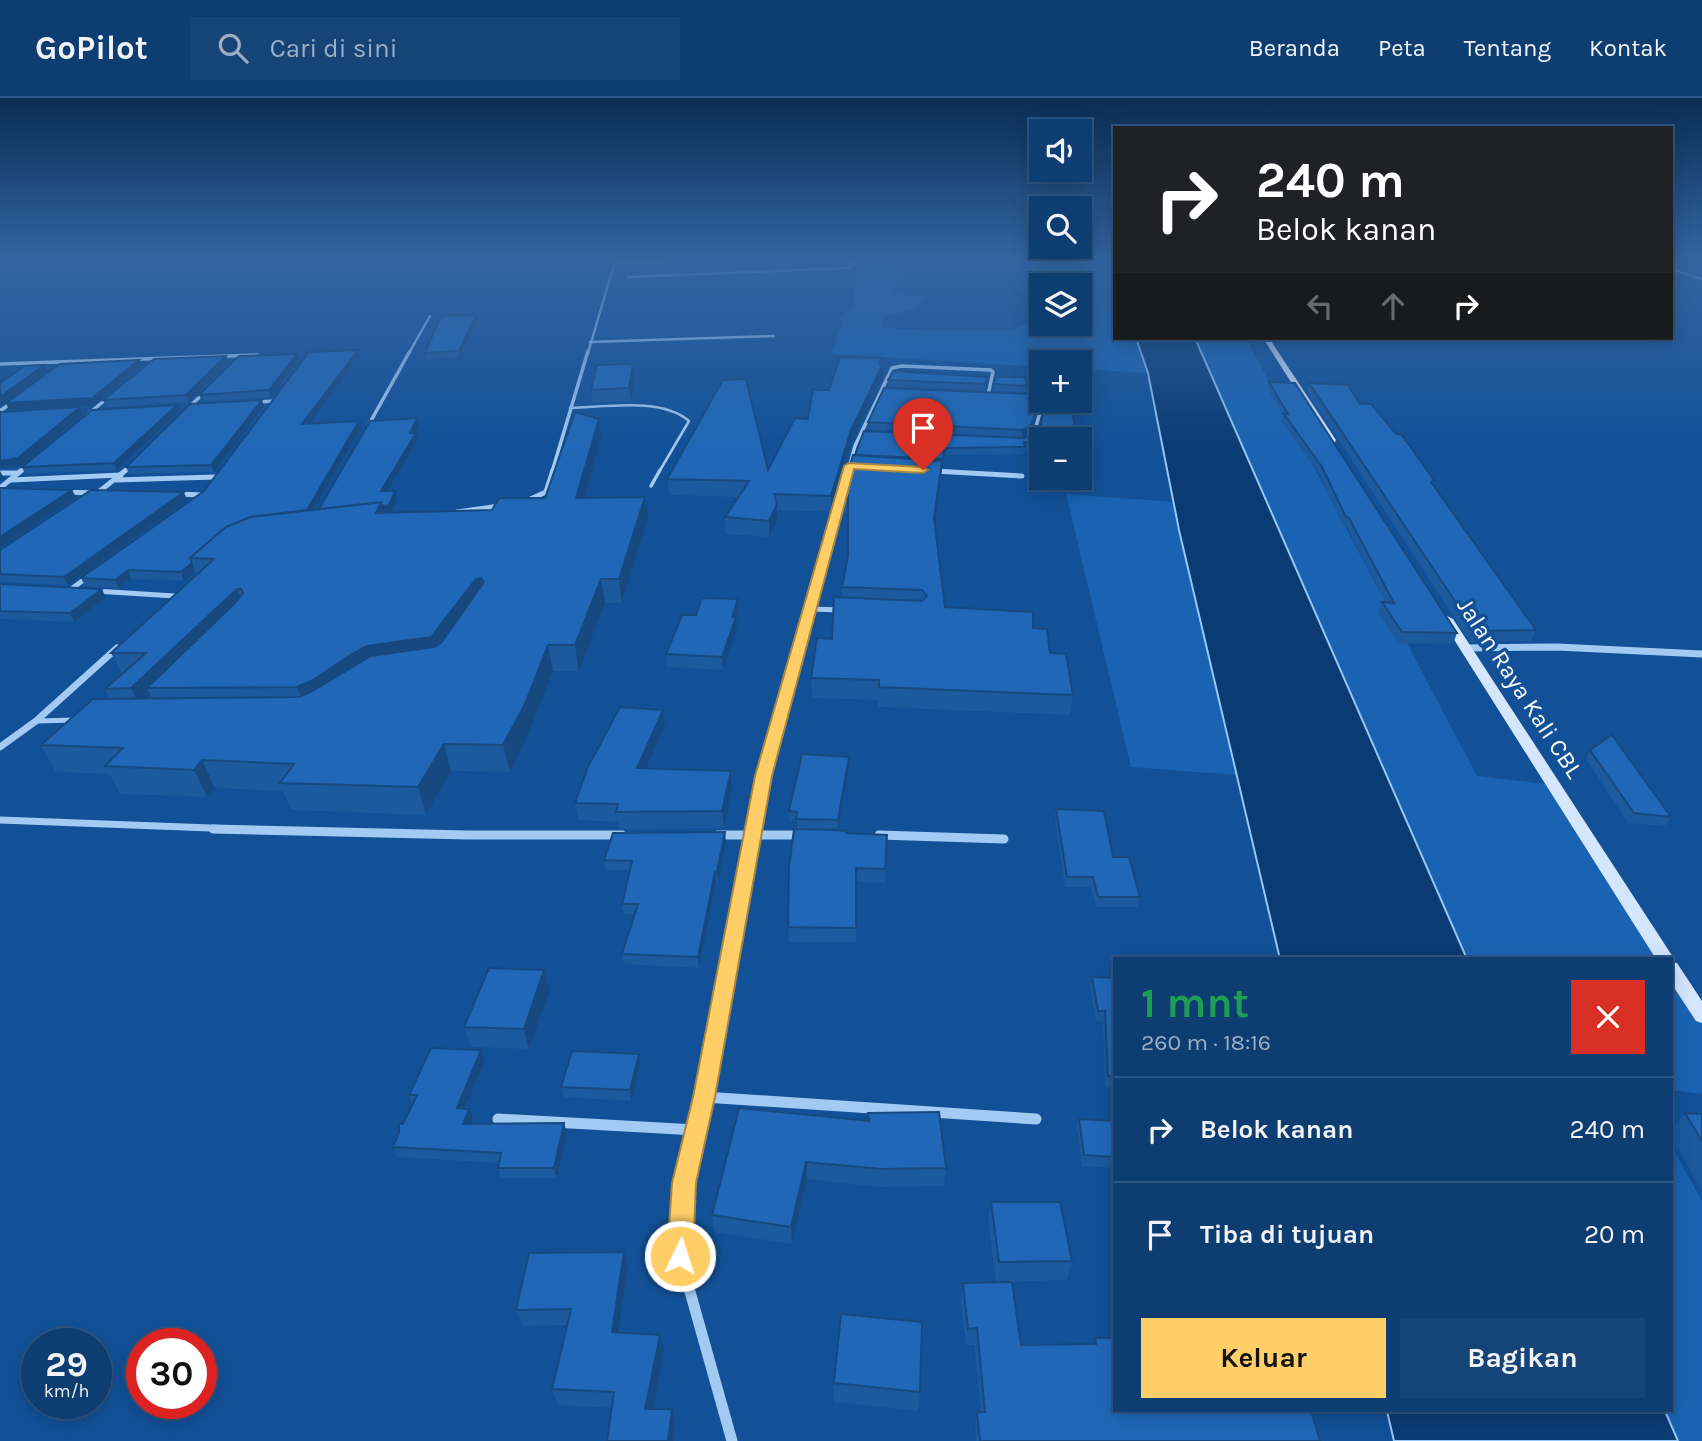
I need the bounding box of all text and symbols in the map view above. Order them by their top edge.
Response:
search box [190,17,680,80]
text: GoPilot [35,29,148,67]
icon: search [214,29,252,67]
text: Cari di sini [270,33,398,64]
text: Beranda [1249,34,1340,62]
text: Peta [1378,34,1426,62]
text: Tentang [1464,34,1551,62]
text: Kontak [1589,34,1667,62]
map controls [1029,119,1092,490]
button: sound [1029,119,1092,182]
text: 240 m [1256,152,1405,209]
icon: right [1141,154,1232,245]
button: search [1029,196,1092,259]
text: Belok kanan [1256,211,1436,248]
button: layers [1029,273,1092,336]
icon: left [1301,287,1339,325]
icon: ahead [1374,287,1412,325]
icon: right [1447,287,1485,325]
button: + [1029,350,1092,413]
pin [893,398,953,470]
icon: arrive [904,409,942,447]
button: − [1029,427,1092,490]
street label: Jalan Raya Kali CBL [1451,593,1589,784]
text: 1 mnt [1141,978,1249,1028]
button: close [1571,980,1645,1054]
text: 260 m · 18:16 [1141,1029,1271,1056]
icon: right [1141,1111,1179,1149]
text: Belok kanan [1200,1114,1353,1145]
text: 240 m [1569,1114,1645,1145]
icon: arrive [1141,1216,1179,1254]
position arrow [643,1219,717,1293]
text: Tiba di tujuan [1200,1219,1374,1250]
text: 20 m [1584,1219,1645,1250]
button: Keluar [1141,1318,1386,1398]
button: Bagikan [1400,1318,1645,1398]
speed limit sign: 30 [126,1328,217,1419]
text: 29 [45,1344,88,1385]
text: km/h [44,1380,89,1402]

